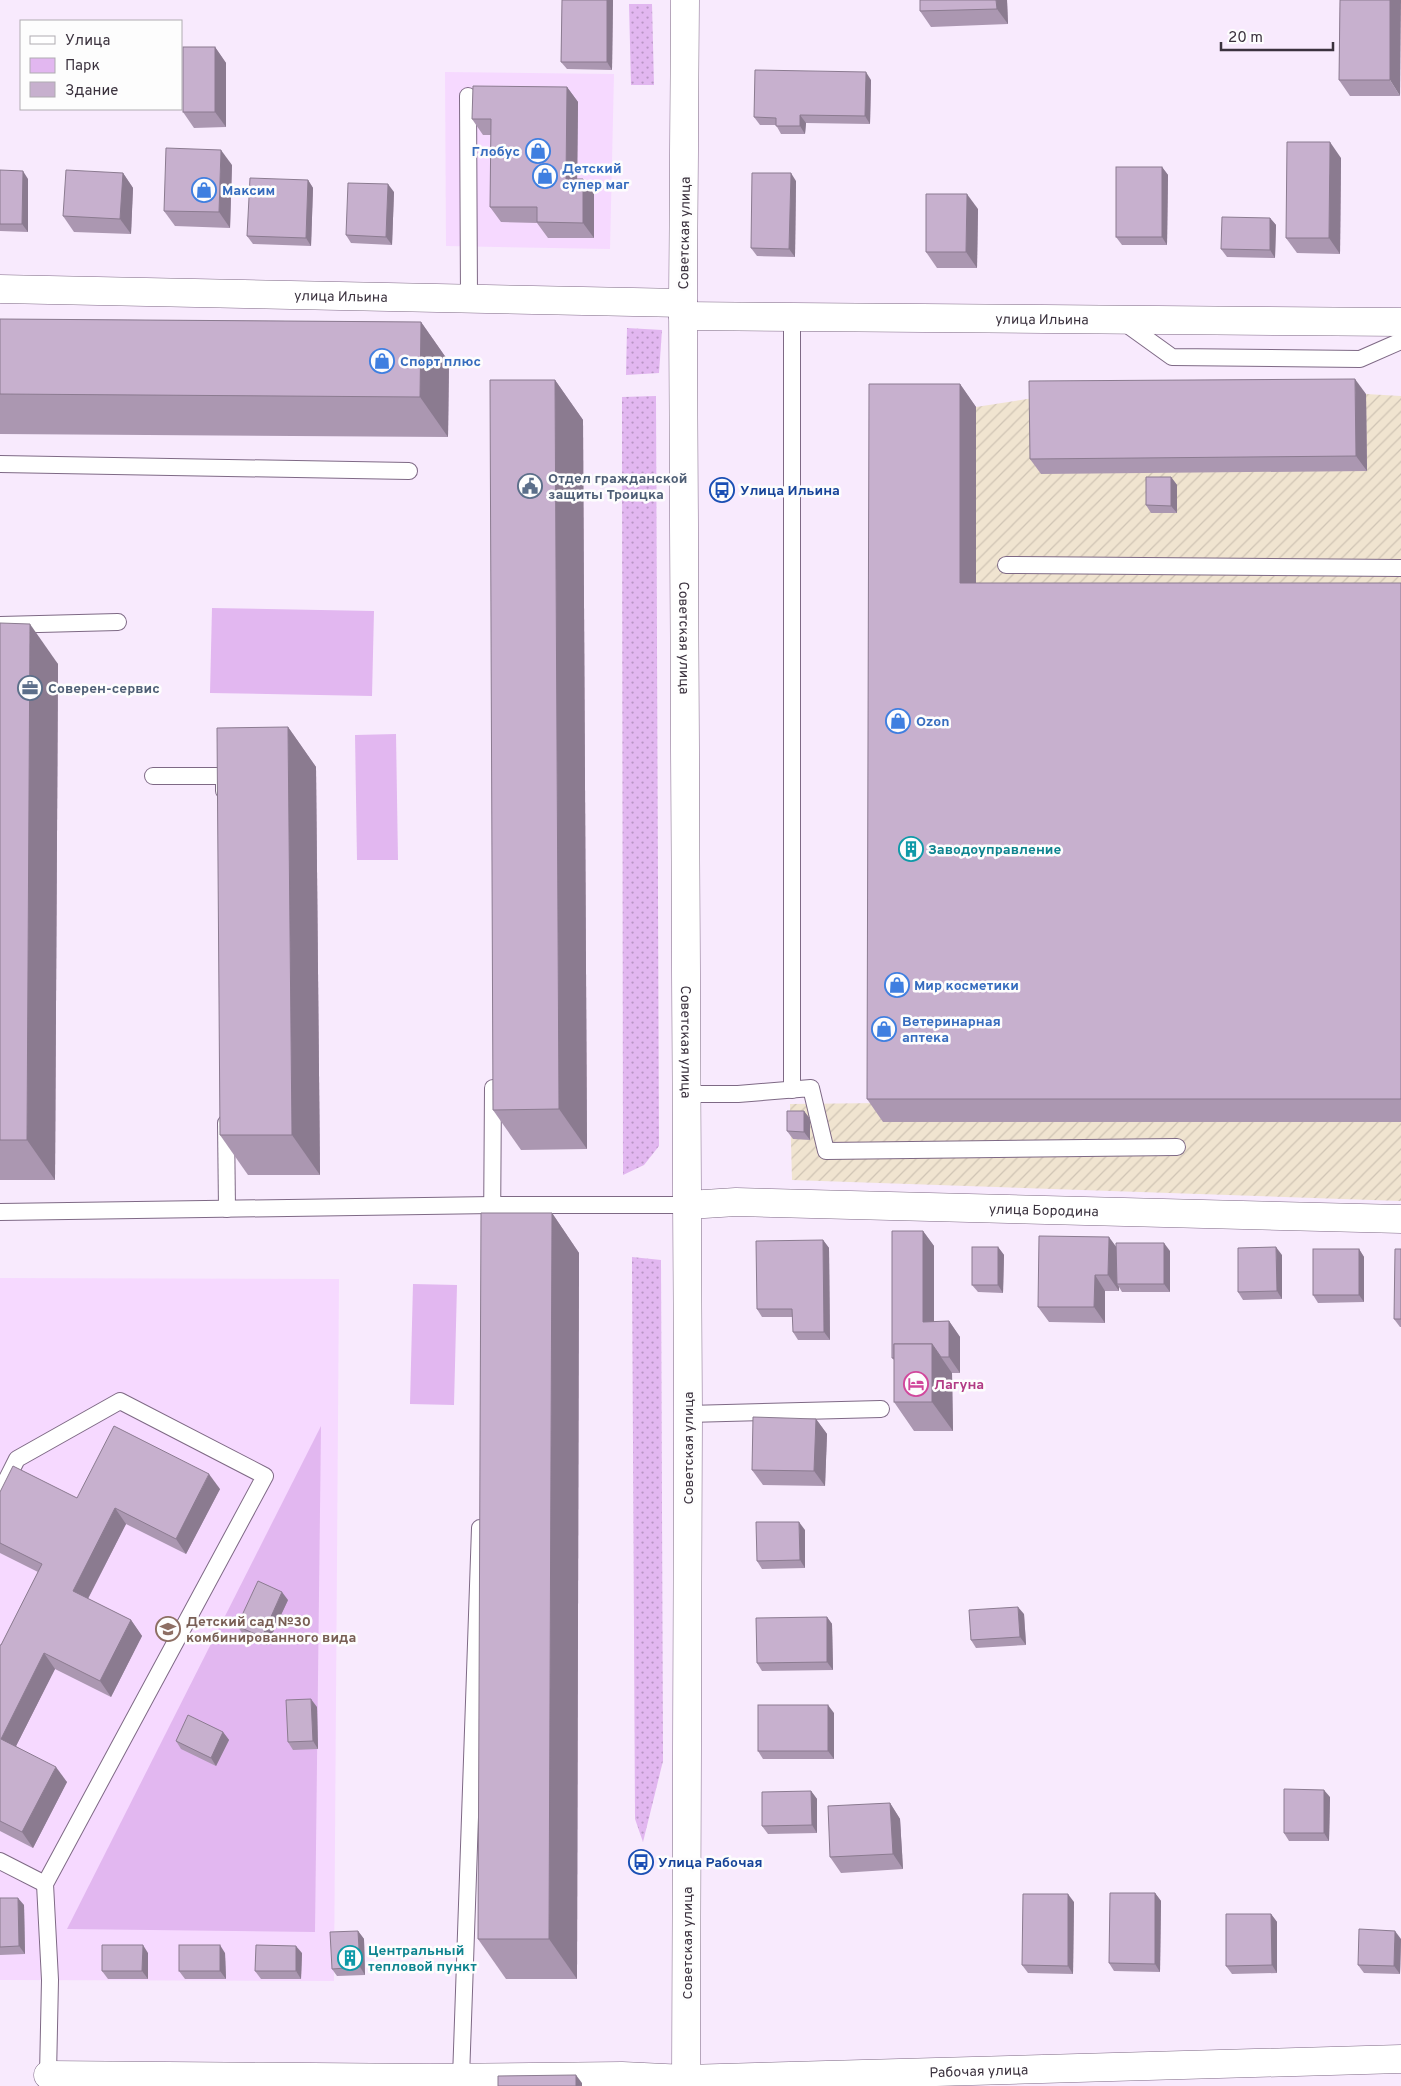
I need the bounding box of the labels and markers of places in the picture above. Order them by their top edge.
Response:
shop icon: Глобус [525,138,551,164]
place label: Глобус [471,144,520,161]
place label: Детский супер маг [562,161,630,194]
shop icon: Детский супер маг [532,163,558,189]
shop icon: Максим [191,177,217,203]
place label: Максим [222,183,275,200]
shop icon: Спорт плюс [369,348,395,374]
place label: Спорт плюс [400,354,481,371]
place label: Отдел гражданской защиты Троицка [548,471,687,504]
public building icon: Отдел гражданской защиты Троицка [517,473,543,499]
bus stop icon: Улица Ильина [709,477,735,503]
place label: Улица Ильина [740,483,840,500]
office icon: Соверен-сервис [17,675,43,701]
place label: Соверен-сервис [48,681,160,698]
shop icon: Ozon [885,708,911,734]
place label: Ozon [916,714,949,731]
building icon: Заводоуправление [898,836,924,862]
place label: Заводоуправление [928,842,1061,859]
shop icon: Мир косметики [884,972,910,998]
place label: Мир косметики [914,978,1019,995]
place label: Ветеринарная аптека [902,1014,1001,1047]
shop icon: Ветеринарная аптека [871,1016,897,1042]
hotel icon: Лагуна [903,1371,929,1397]
place label: Лагуна [934,1377,984,1394]
place label: Детский сад №30 комбинированного вида [186,1614,356,1647]
school or university icon: Детский сад №30 комбинированного вида [155,1616,181,1642]
bus stop icon: Улица Рабочая [628,1849,654,1875]
place label: Улица Рабочая [658,1855,763,1872]
place label: Центральный тепловой пункт [368,1943,477,1976]
building icon: Центральный тепловой пункт [337,1945,363,1971]

